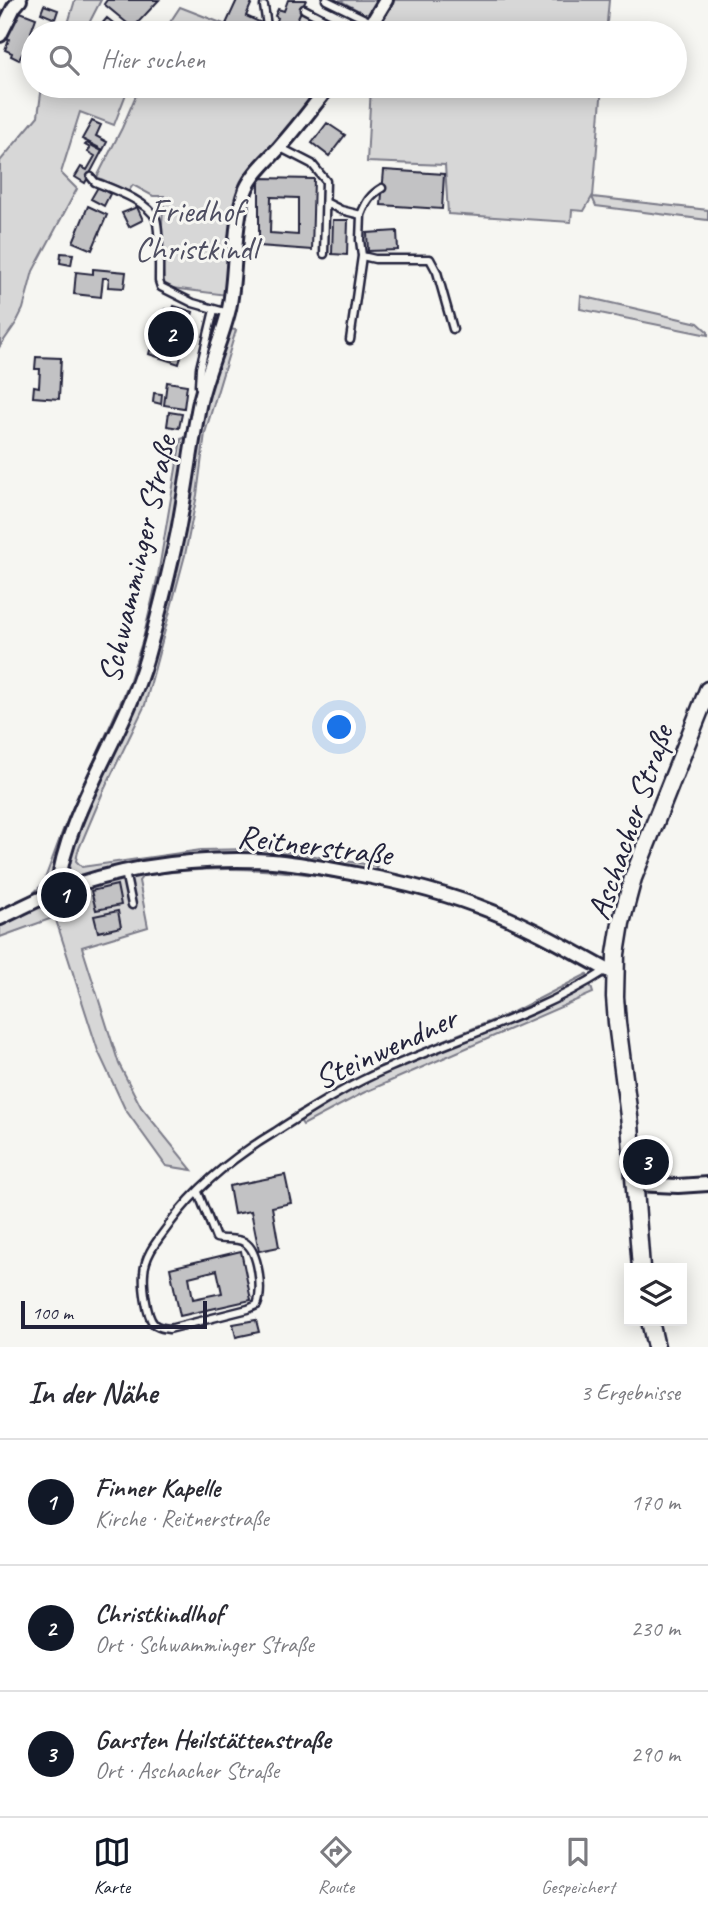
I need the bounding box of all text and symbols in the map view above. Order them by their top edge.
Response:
search box [21,21,687,98]
icon: search [45,41,83,79]
text: Hier suchen [101,43,205,76]
park label: Friedhof Christkindl [135,190,263,270]
pin: 2 [148,308,194,360]
street label: Schwamminger Straße [88,429,186,687]
your location [322,710,356,744]
street label: Aschacher Straße [577,718,684,925]
street label: Reitnerstraße [235,815,397,876]
pin: 1 [41,869,87,921]
street label: Steinwendner [307,995,466,1099]
pin: 3 [623,1136,669,1188]
map controls [624,1263,687,1326]
button: layers [624,1263,687,1326]
scale bar [21,1298,206,1330]
text: 100 m [32,1301,73,1325]
text: In der Nähe [28,1374,157,1412]
text: 3 Ergebnisse [580,1378,680,1407]
text: Finner Kapelle [95,1471,220,1504]
text: 1 [46,1488,56,1517]
text: 170 m [631,1488,680,1517]
text: Kirche · Reitnerstraße [95,1504,269,1533]
text: Christkindlhof [95,1597,223,1630]
text: 2 [46,1614,56,1643]
text: 230 m [631,1614,680,1643]
text: Ort · Schwamminger Straße [95,1630,314,1659]
text: Garsten Heilstättenstraße [95,1723,330,1756]
text: 3 [46,1740,56,1769]
text: 290 m [631,1740,680,1769]
text: Ort · Aschacher Straße [95,1756,279,1785]
tab: Karte [93,1833,131,1899]
tab: Route [317,1833,355,1899]
tab: Gespeichert [541,1833,615,1899]

